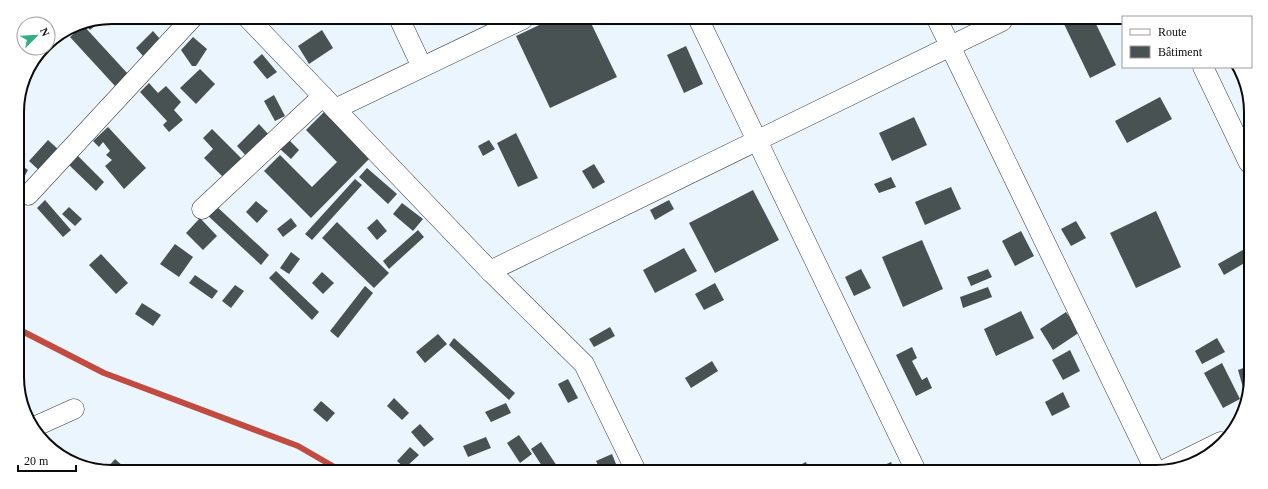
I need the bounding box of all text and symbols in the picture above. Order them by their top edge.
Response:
north arrow [16,16,56,56]
legend [1122,16,1252,68]
text: Route [1158,25,1187,39]
text: N [38,26,52,38]
text: Bâtiment [1158,45,1203,59]
scale bar [18,447,76,473]
text: 20 m [24,454,49,468]

